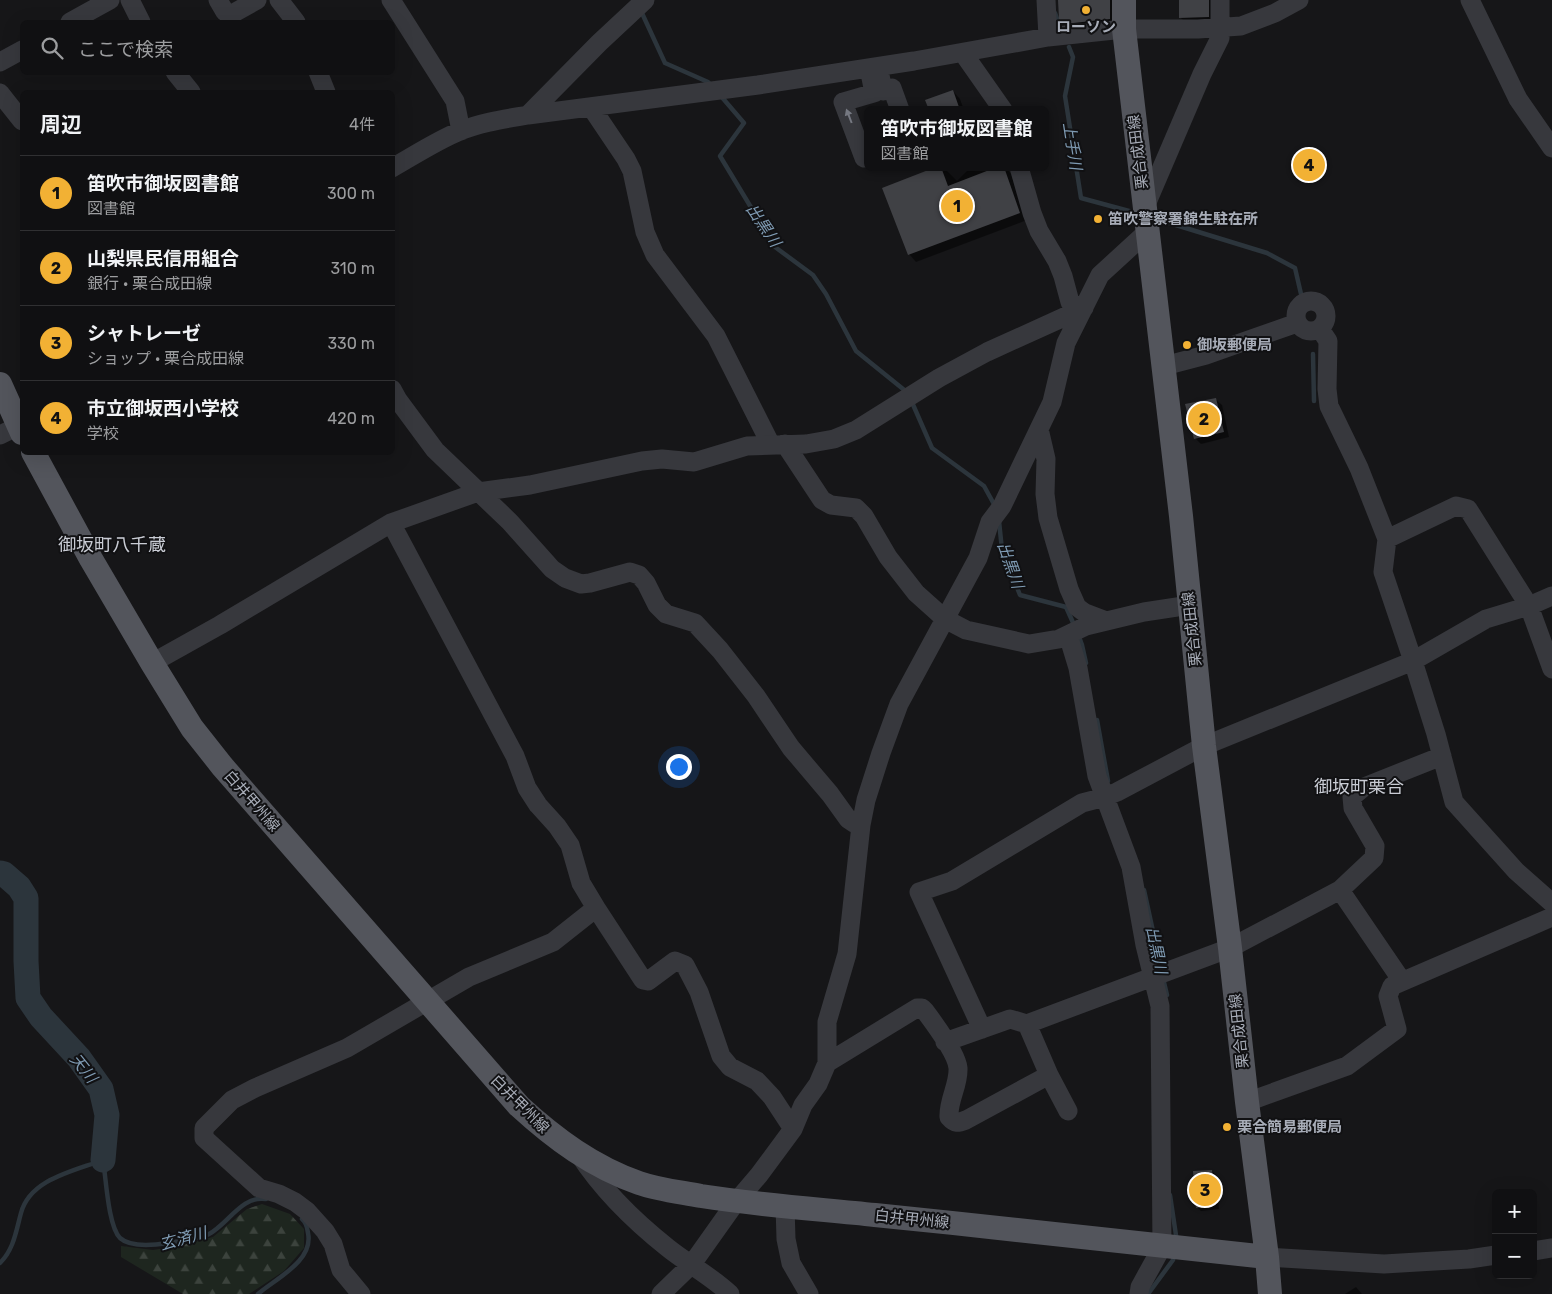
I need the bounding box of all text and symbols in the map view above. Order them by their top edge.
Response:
marker: ローソン [1080,4,1092,16]
place label: ローソン [1056,18,1116,36]
search box [20,20,395,75]
icon: search [38,34,66,62]
text: ここで検索 [78,38,173,61]
popup [864,106,1049,171]
one-way arrow [845,108,853,123]
text: 周辺 [40,112,82,137]
street label: 栗合成田線 [1124,114,1152,190]
text: 4件 [349,115,375,134]
text: 笛吹市御坂図書館 [880,117,1033,140]
water label: 上手川 [1059,121,1086,173]
text: 図書館 [880,144,929,163]
pin: 4 [1293,146,1325,184]
text: 笛吹市御坂図書館 [87,172,239,195]
text: 1 [52,184,60,203]
text: 300 m [327,184,375,203]
pin: 1 [941,187,973,225]
text: 図書館 [87,199,135,218]
water label: 出黒川 [742,200,786,252]
place label: 笛吹警察署錦生駐在所 [1108,210,1258,228]
marker: 笛吹警察署錦生駐在所 [1092,213,1104,225]
text: 山梨県民信用組合 [87,247,239,270]
text: 2 [51,259,61,278]
text: 310 m [331,259,375,278]
text: 銀行 · 栗合成田線 [87,274,212,293]
text: シャトレーゼ [87,322,201,345]
text: 3 [51,334,61,353]
text: 330 m [327,334,375,353]
place label: 御坂郵便局 [1197,336,1272,354]
marker: 御坂郵便局 [1181,339,1193,351]
text: ショップ · 栗合成田線 [87,349,244,368]
text: 市立御坂西小学校 [87,397,239,420]
pin: 2 [1188,400,1220,438]
text: 4 [51,409,61,428]
text: 420 m [327,409,375,428]
text: 学校 [87,424,119,443]
district label: 御坂町八千蔵 [58,534,166,556]
water label: 出黒川 [994,539,1028,593]
street label: 栗合成田線 [1179,591,1205,667]
your location [666,754,692,780]
street label: 白井甲州線 [221,767,283,835]
district label: 御坂町栗合 [1314,776,1404,798]
water label: 出黒川 [1142,925,1171,978]
street label: 栗合成田線 [1226,993,1252,1069]
water label: 天川 [66,1050,102,1088]
street label: 白井甲州線 [487,1071,553,1137]
place label: 栗合簡易郵便局 [1237,1118,1342,1136]
marker: 栗合簡易郵便局 [1221,1121,1233,1133]
pin: 3 [1189,1171,1221,1209]
map controls [1492,1189,1537,1279]
button: + [1492,1189,1537,1234]
street label: 白井甲州線 [874,1206,950,1232]
water label: 玄済川 [157,1223,211,1254]
button: − [1492,1234,1537,1279]

